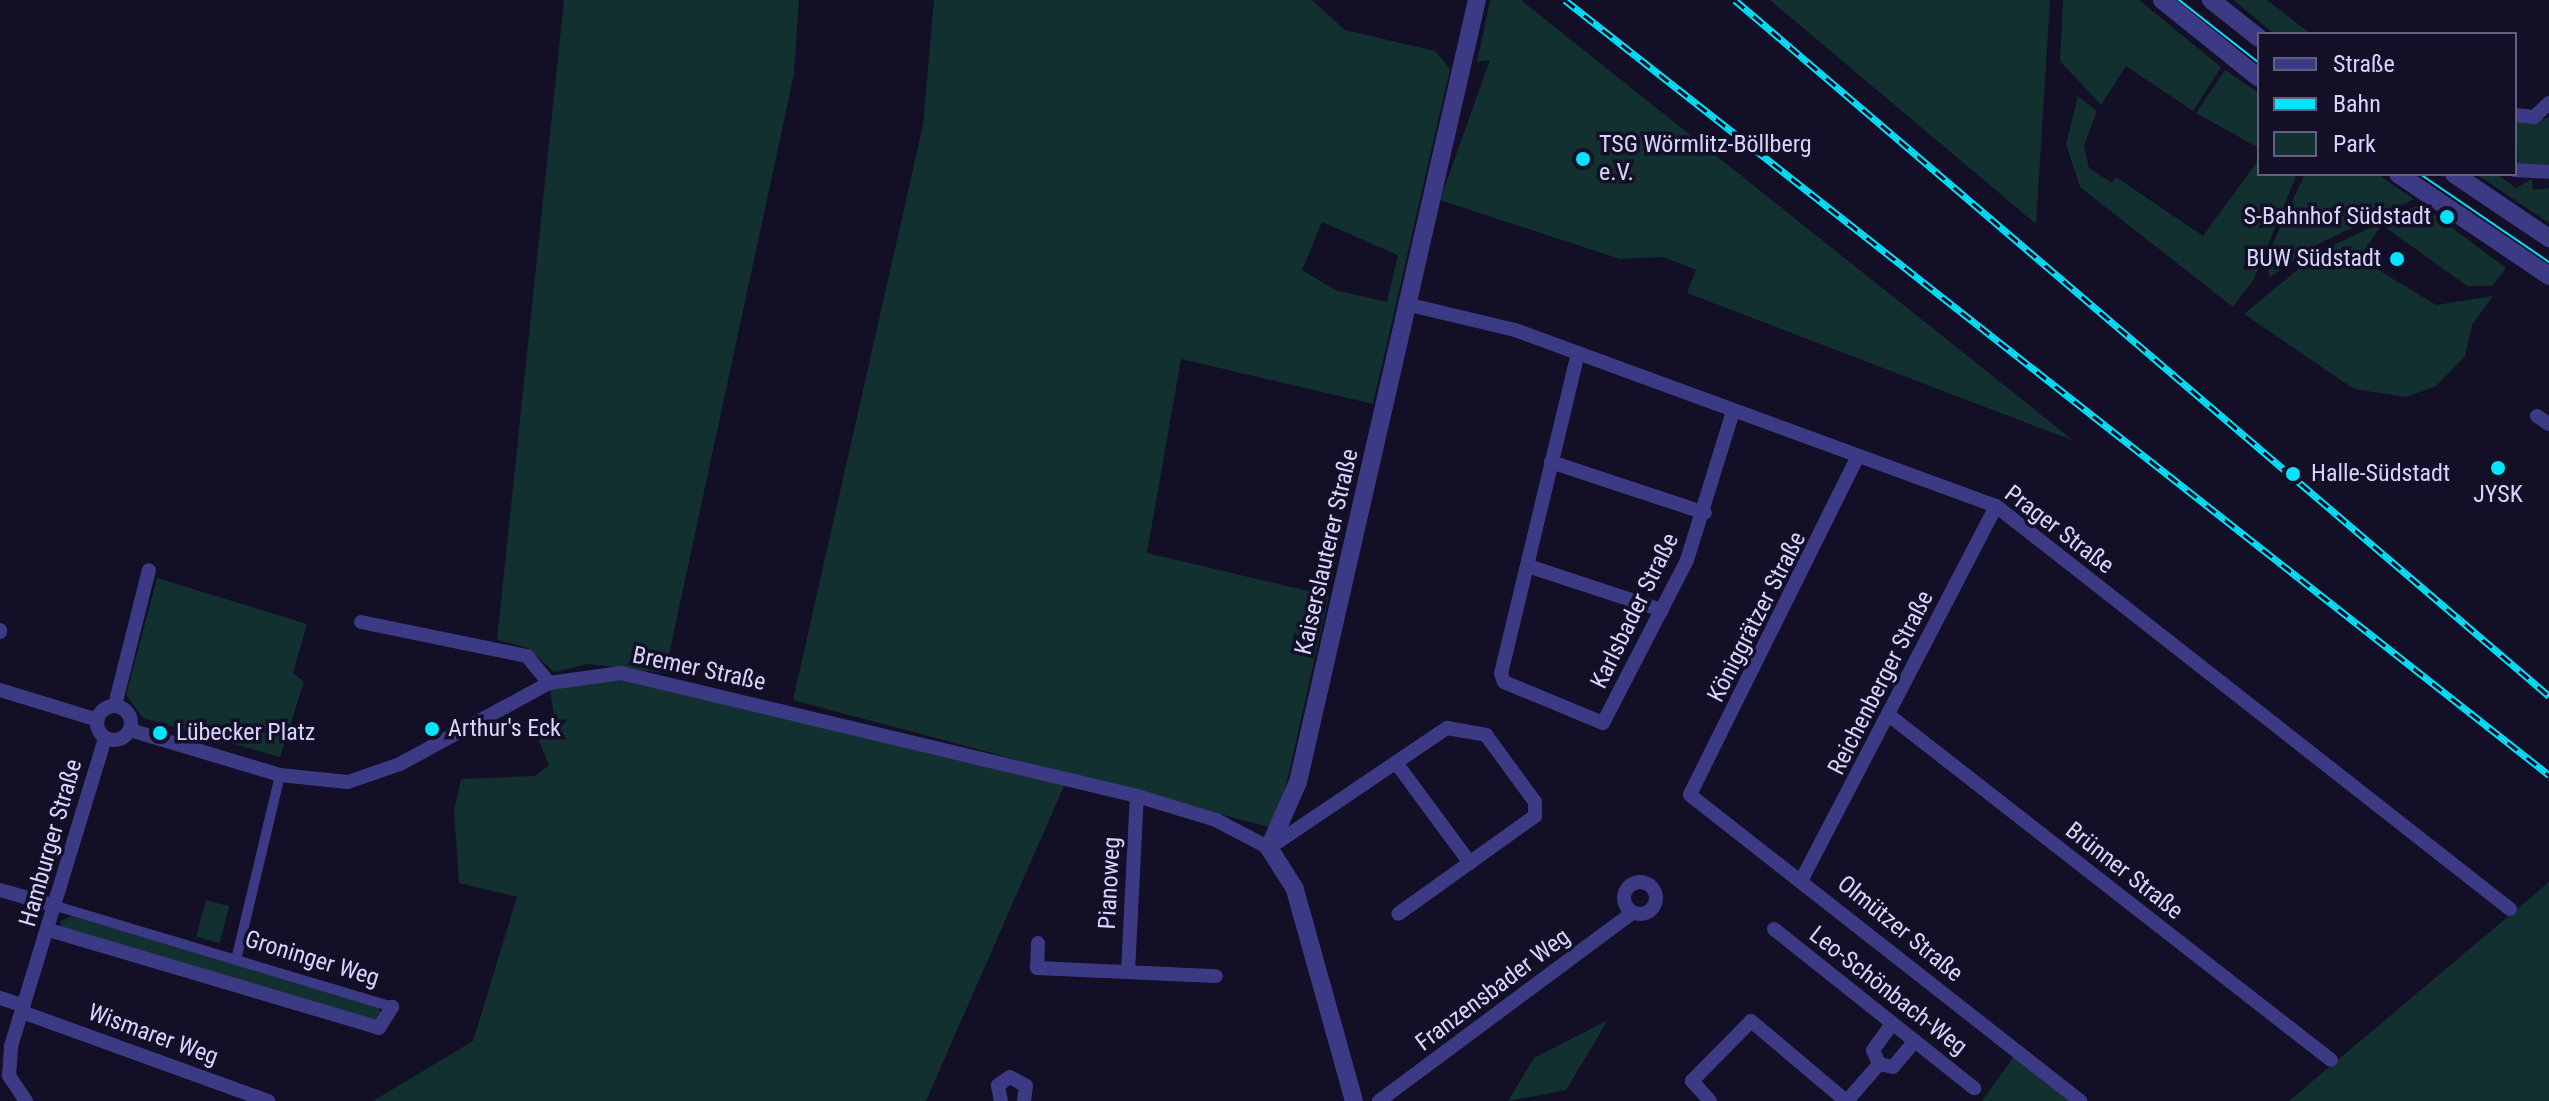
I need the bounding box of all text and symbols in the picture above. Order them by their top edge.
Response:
legend [2257,32,2517,176]
text: Straße [2333,50,2395,78]
text: Bahn [2333,90,2381,118]
text: Park [2333,130,2376,158]
place label: TSG Wörmlitz-Böllberg e.V. [1599,131,1812,187]
marker: TSG Wörmlitz-Böllberg e.V. [1574,150,1592,168]
place label: S-Bahnhof Südstadt [2244,203,2431,231]
marker: S-Bahnhof Südstadt [2438,208,2456,226]
place label: BUW Südstadt [2246,245,2381,273]
marker: BUW Südstadt [2388,250,2406,268]
street label: Kaiserslauterer Straße [1289,446,1365,658]
marker: JYSK [2489,459,2507,477]
place label: Halle-Südstadt [2311,460,2450,488]
marker: Halle-Südstadt [2282,463,2304,485]
street label: Prager Straße [1999,480,2119,580]
place label: JYSK [2473,481,2523,509]
street label: Königgrätzer Straße [1702,527,1812,707]
street label: Karlsbader Straße [1585,529,1685,693]
street label: Reichenberger Straße [1822,586,1940,780]
street label: Bremer Straße [630,641,768,697]
place label: Arthur's Eck [448,715,561,743]
place label: Lübecker Platz [176,719,315,747]
marker: Arthur's Eck [423,720,441,738]
marker: Lübecker Platz [151,724,169,742]
street label: Hamburger Straße [13,756,89,930]
street label: Brünner Straße [2060,816,2188,926]
street label: Pianoweg [1093,836,1127,930]
street label: Olmützer Straße [1832,870,1968,988]
street label: Leo-Schönbach-Weg [1803,920,1973,1062]
street label: Franzensbader Weg [1410,923,1576,1057]
street label: Groninger Weg [241,925,383,993]
street label: Wismarer Weg [84,998,222,1072]

